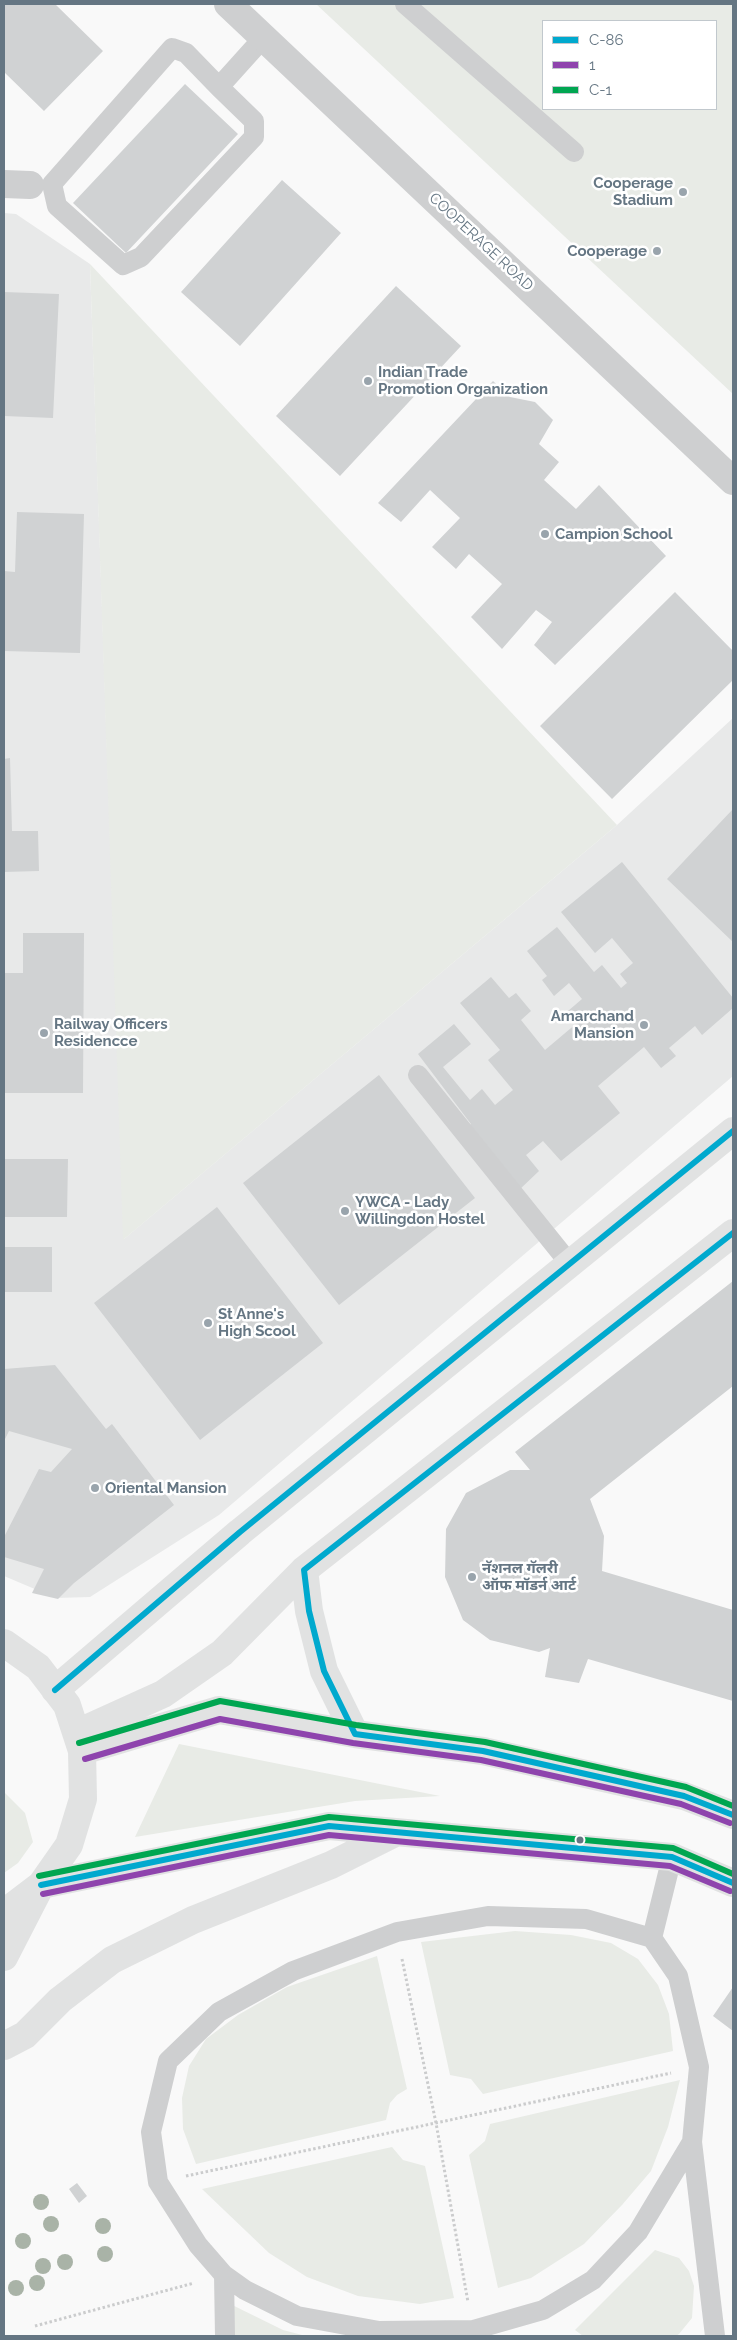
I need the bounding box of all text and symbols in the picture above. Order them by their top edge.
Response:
legend [542,20,717,110]
text: C-86 [589,31,624,49]
text: 1 [589,56,595,74]
text: C-1 [589,81,612,99]
place label: Cooperage Stadium [593,174,673,209]
marker: Cooperage Stadium [677,186,689,198]
street label: COOPERAGE ROAD [425,189,537,295]
place label: Cooperage [567,242,647,260]
marker: Cooperage [651,245,663,257]
place label: Indian Trade Promotion Organization [378,363,548,398]
marker: Indian Trade Promotion Organization [362,375,374,387]
place label: Campion School [555,525,673,543]
marker: Campion School [539,528,551,540]
place label: Amarchand Mansion [551,1007,634,1042]
place label: Railway Officers Residencce [54,1015,168,1050]
marker: Amarchand Mansion [638,1019,650,1031]
marker: Railway Officers Residencce [38,1027,50,1039]
place label: YWCA - Lady Willingdon Hostel [355,1193,485,1228]
marker: YWCA - Lady Willingdon Hostel [339,1205,351,1217]
place label: St Anne's High Scool [218,1305,296,1340]
marker: St Anne's High Scool [202,1317,214,1329]
place label: Oriental Mansion [105,1479,227,1497]
marker: Oriental Mansion [89,1482,101,1494]
place label: नॅशनल गॅलरी ऑफ मॉडर्न आर्ट [482,1559,576,1594]
marker: नॅशनल गॅलरी ऑफ मॉडर्न आर्ट [466,1571,478,1583]
unlabelled marker [575,1835,585,1845]

